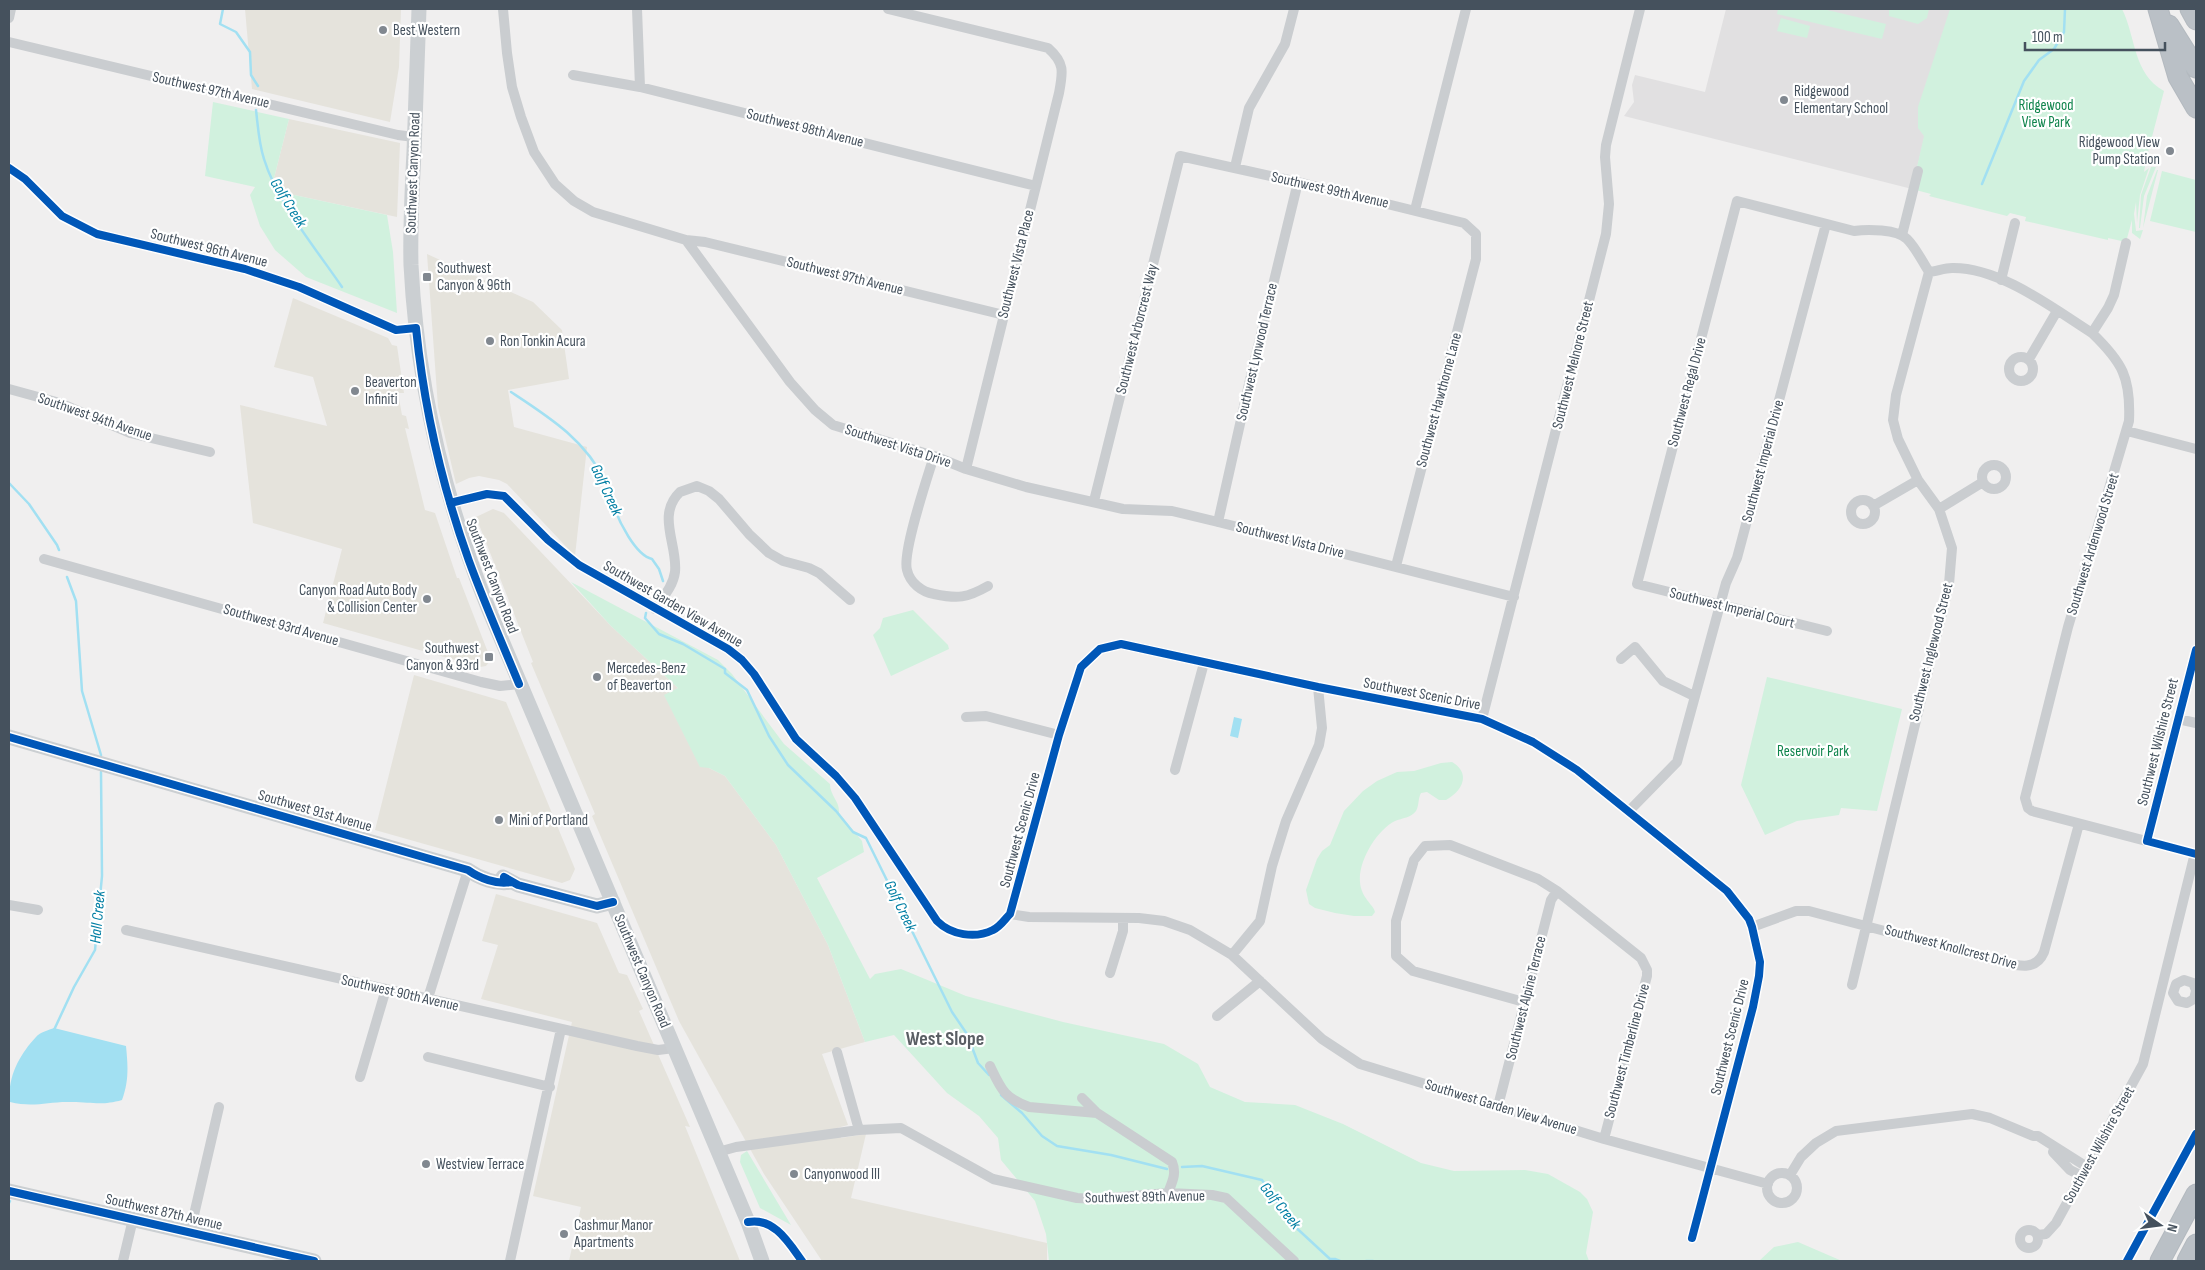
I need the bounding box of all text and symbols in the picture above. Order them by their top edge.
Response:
scale bar [2025,20,2165,52]
place label: Best Western [393,21,460,40]
marker: Best Western [377,24,389,36]
text: 100 m [2032,28,2063,47]
street label: Southwest 97th Avenue [151,67,271,113]
place label: Ridgewood Elementary School [1794,82,1888,118]
marker: Ridgewood Elementary School [1778,94,1790,106]
park label: Ridgewood View Park [2019,96,2073,132]
street label: Southwest 98th Avenue [745,104,865,152]
street label: Southwest Canyon Road [401,112,425,234]
place label: Ridgewood View Pump Station [2079,133,2161,169]
marker: Ridgewood View Pump Station [2164,145,2176,157]
street label: Southwest 99th Avenue [1269,167,1391,213]
water label: Golf Creek [265,175,311,232]
street label: Southwest Vista Place [993,208,1039,320]
street label: Southwest 96th Avenue [149,224,269,272]
street label: Southwest 97th Avenue [785,252,905,300]
place label: Southwest Canyon & 96th [437,259,511,295]
street label: Southwest Arborcrest Way [1112,262,1162,396]
marker: Southwest Canyon & 96th [421,271,433,283]
street label: Southwest Lynwood Terrace [1232,281,1282,423]
street label: Southwest Melnore Street [1548,299,1598,431]
street label: Southwest Hawthorne Lane [1412,331,1466,469]
place label: Ron Tonkin Acura [500,332,586,351]
marker: Ron Tonkin Acura [484,335,496,347]
street label: Southwest Regal Drive [1663,335,1711,449]
place label: Beaverton Infiniti [365,373,417,409]
marker: Beaverton Infiniti [349,385,361,397]
street label: Southwest 94th Avenue [35,389,155,445]
street label: Southwest Imperial Drive [1738,398,1788,524]
street label: Southwest Vista Drive [843,420,953,472]
water label: Golf Creek [586,461,627,520]
street label: Southwest Ardenwood Street [2062,470,2124,617]
street label: Southwest Canyon Road [461,516,523,636]
street label: Southwest Vista Drive [1234,517,1346,563]
street label: Southwest Garden View Avenue [600,556,746,652]
street label: Southwest Inglewood Street [1905,580,1957,723]
place label: Canyon Road Auto Body & Collision Center [299,581,418,617]
street label: Southwest Imperial Court [1667,583,1797,633]
marker: Canyon Road Auto Body & Collision Center [421,593,433,605]
street label: Southwest 93rd Avenue [221,599,341,651]
place label: Southwest Canyon & 93rd [406,639,479,675]
marker: Southwest Canyon & 93rd [483,651,495,663]
place label: Mercedes-Benz of Beaverton [607,659,686,695]
marker: Mercedes-Benz of Beaverton [591,671,603,683]
street label: Southwest Scenic Drive [1362,673,1482,715]
street label: Southwest Wilshire Street [2133,676,2183,808]
park label: Reservoir Park [1777,742,1849,761]
street label: Southwest Scenic Drive [995,770,1045,890]
street label: Southwest 91st Avenue [256,786,374,836]
place label: Mini of Portland [509,811,588,830]
marker: Mini of Portland [493,814,505,826]
water label: Golf Creek [879,877,921,936]
water label: Hall Creek [86,889,110,944]
street label: Southwest Canyon Road [610,911,674,1031]
street label: Southwest Knollcrest Drive [1883,920,2019,974]
street label: Southwest Alpine Terrace [1501,934,1551,1062]
street label: Southwest 90th Avenue [339,970,461,1016]
street label: Southwest Scenic Drive [1706,977,1754,1097]
street label: Southwest Timberline Drive [1600,982,1654,1120]
district label: West Slope [906,1027,984,1051]
street label: Southwest Garden View Avenue [1423,1075,1579,1139]
street label: Southwest Wilshire Street [2059,1083,2139,1207]
place label: Westview Terrace [436,1155,524,1174]
marker: Westview Terrace [420,1158,432,1170]
place label: Canyonwood III [804,1165,880,1184]
marker: Canyonwood III [788,1168,800,1180]
water label: Golf Creek [1255,1179,1305,1234]
street label: Southwest 89th Avenue [1085,1186,1205,1208]
street label: Southwest 87th Avenue [104,1189,224,1235]
north arrow [2135,1200,2185,1250]
place label: Cashmur Manor Apartments [573,1216,654,1252]
text: N [2163,1222,2181,1234]
marker: Cashmur Manor Apartments [558,1228,570,1240]

